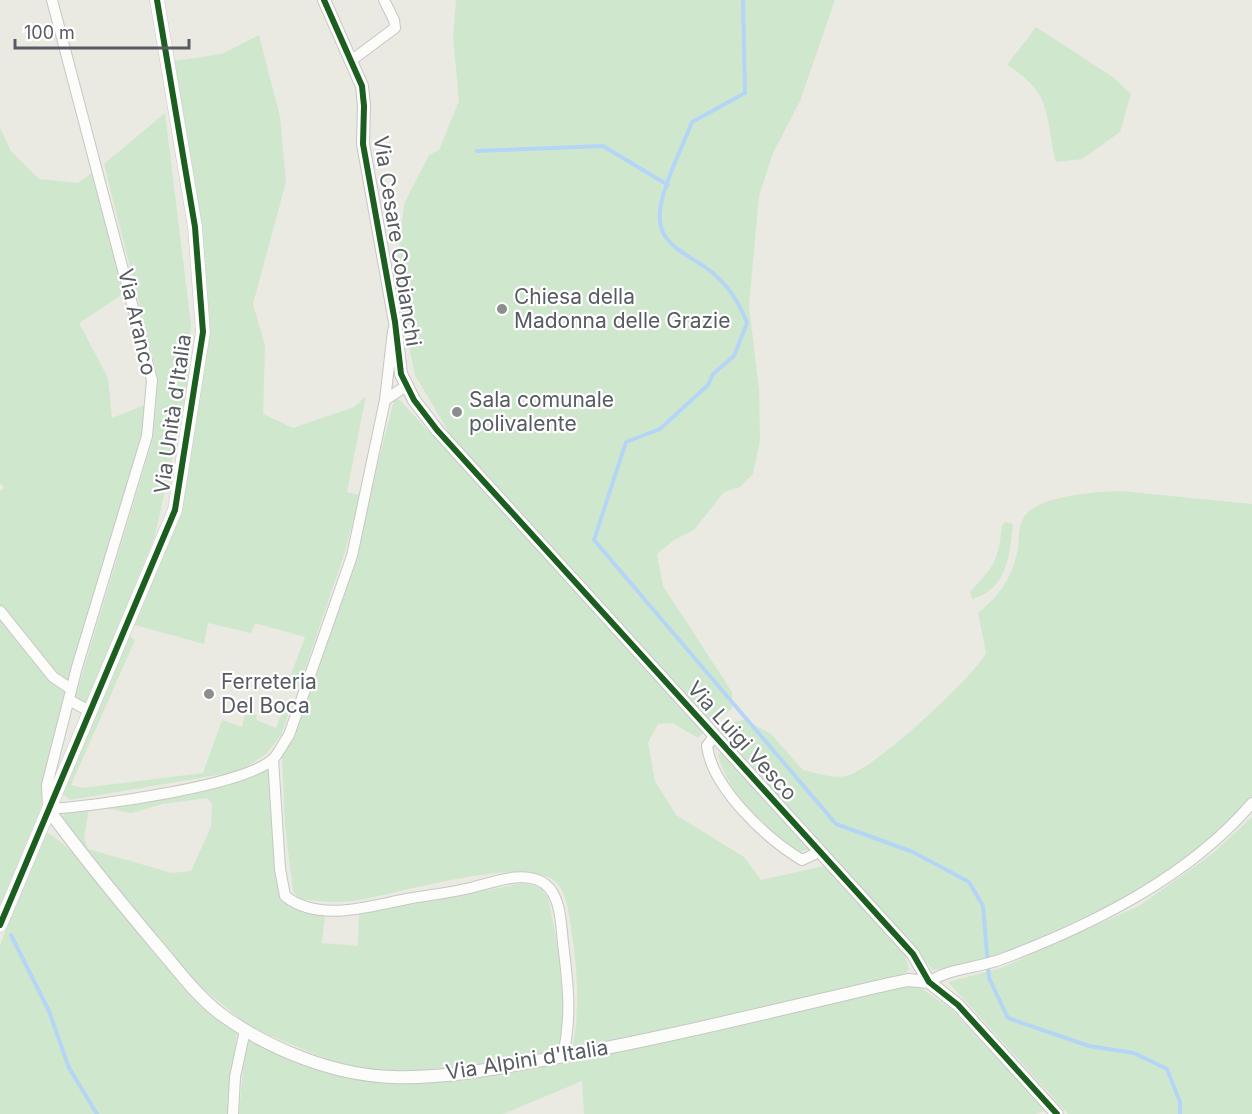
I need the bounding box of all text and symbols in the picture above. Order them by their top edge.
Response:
scale bar [15,12,189,50]
text: 100 m [24,22,75,43]
street label: Via Cesare Cobianchi [368,134,427,348]
street label: Via Aranco [113,266,162,378]
place label: Chiesa della Madonna delle Grazie [514,284,730,333]
marker: Chiesa della Madonna delle Grazie [495,302,509,316]
street label: Via Unità d'Italia [149,333,196,495]
place label: Sala comunale polivalente [469,387,614,436]
marker: Sala comunale polivalente [450,405,464,419]
place label: Ferreteria Del Boca [221,669,317,718]
street label: Via Luigi Vesco [682,676,802,805]
marker: Ferreteria Del Boca [202,687,216,701]
street label: Via Alpini d'Italia [444,1034,610,1085]

